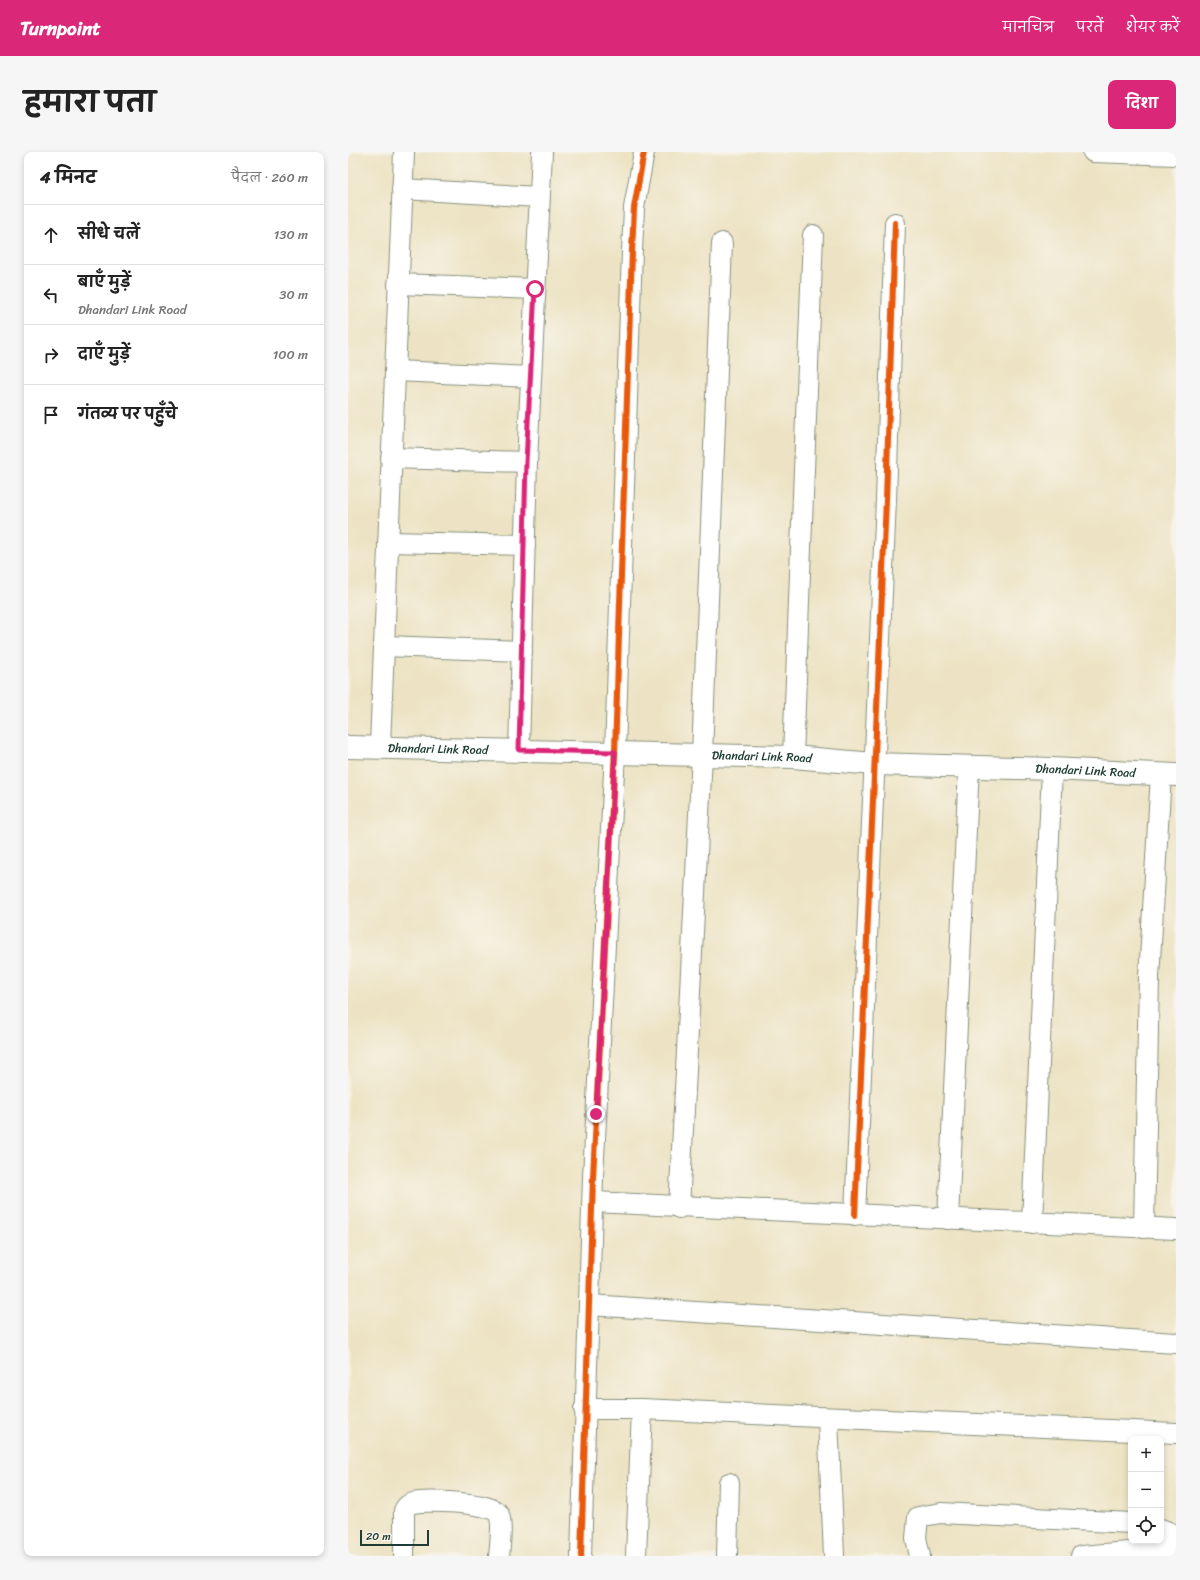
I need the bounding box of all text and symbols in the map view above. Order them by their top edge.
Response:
text: Turnpoint [20,12,101,45]
text: मानचित्र [1003,15,1054,40]
text: परतें [1076,15,1103,40]
text: शेयर करें [1125,15,1180,40]
text: हमारा पता [24,78,156,127]
button: दिशा [1108,80,1176,129]
text: 4 मिनट [40,162,96,192]
text: पैदल · 260 m [231,166,308,189]
text: सीधे चलें [78,221,139,247]
text: 130 m [274,223,308,246]
icon: ahead [40,224,62,246]
text: बाएँ मुड़ें [78,269,131,295]
route start [526,280,544,298]
text: 30 m [279,283,308,306]
icon: left [40,284,62,306]
text: Dhandari Link Road [78,298,187,321]
text: दाएँ मुड़ें [78,341,130,367]
text: 100 m [273,343,308,366]
icon: right [40,344,62,366]
text: गंतव्य पर पहुँचे [78,401,177,427]
icon: arrive [40,404,62,426]
street label: Dhandari Link Road [388,737,490,761]
street label: Dhandari Link Road [712,744,815,770]
street label: Dhandari Link Road [1035,758,1138,784]
route end [587,1105,605,1123]
map controls [1128,1436,1164,1544]
button: + [1128,1436,1164,1472]
button: − [1128,1472,1164,1508]
button: locate [1128,1508,1164,1544]
text: 20 m [366,1527,391,1546]
scale bar [360,1528,429,1547]

